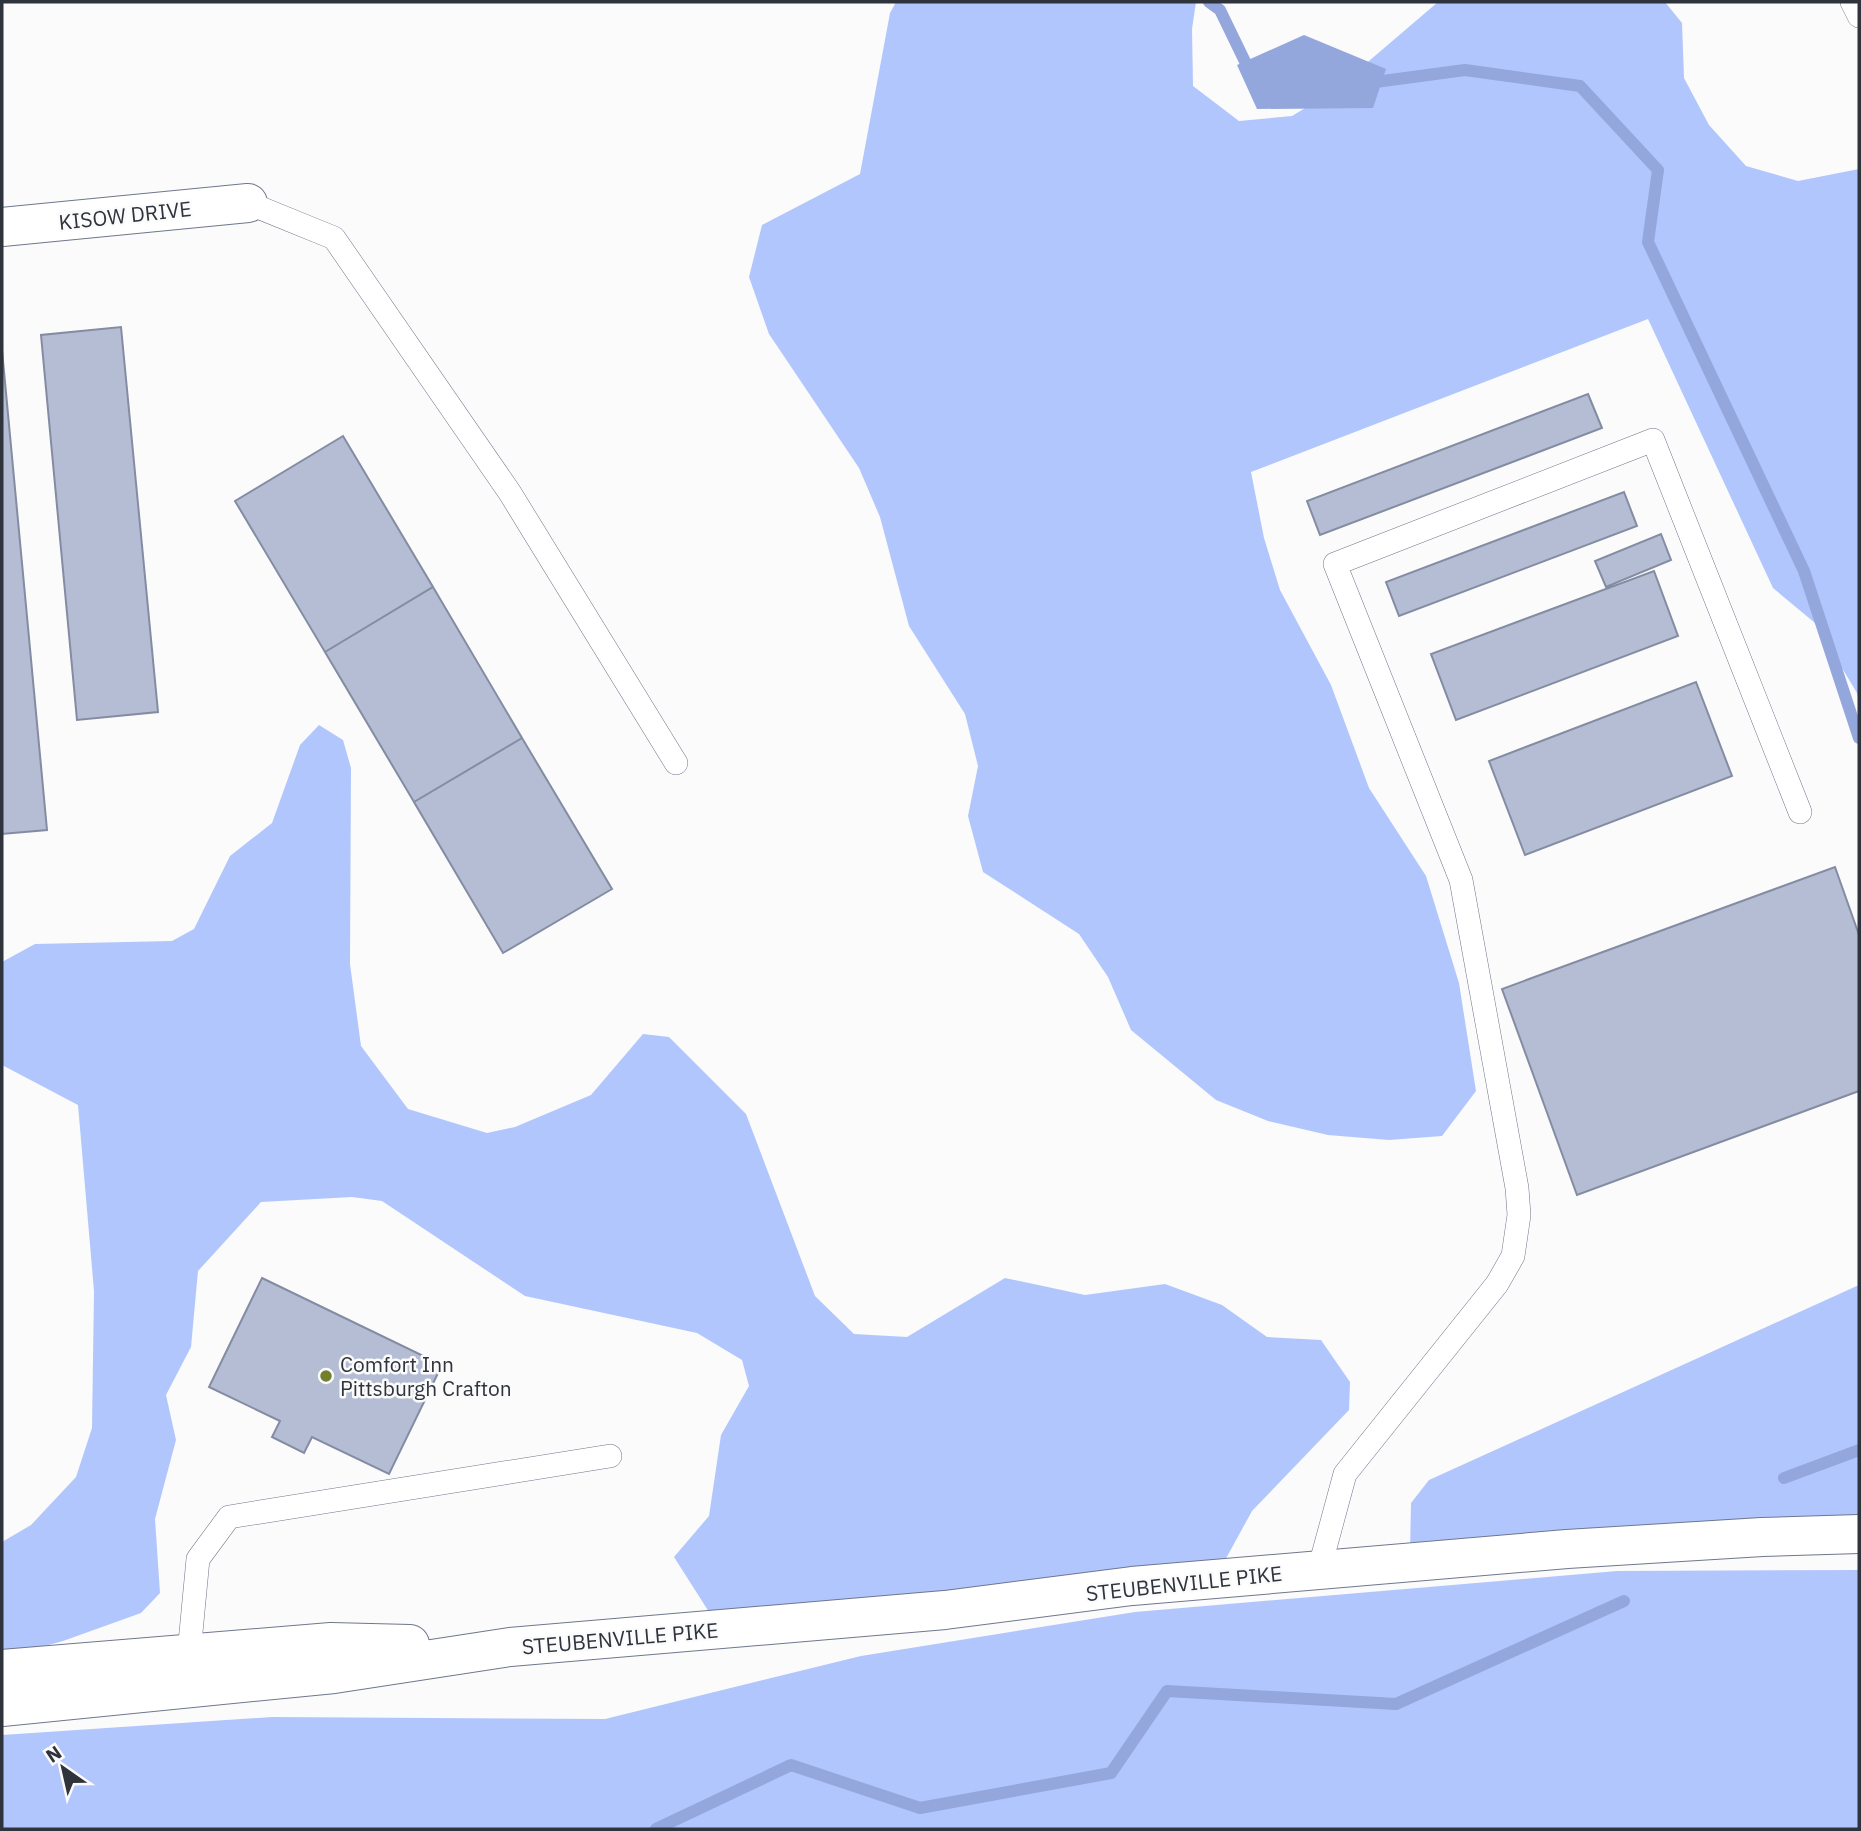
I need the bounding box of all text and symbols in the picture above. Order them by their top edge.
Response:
street label: KISOW DRIVE [57,194,193,236]
place label: Comfort Inn Pittsburgh Crafton [340,1350,512,1402]
marker: Comfort Inn Pittsburgh Crafton [318,1368,334,1384]
street label: STEUBENVILLE PIKE [1084,1559,1284,1607]
street label: STEUBENVILLE PIKE [520,1615,720,1661]
north arrow [28,1733,98,1803]
text: N [41,1740,66,1768]

